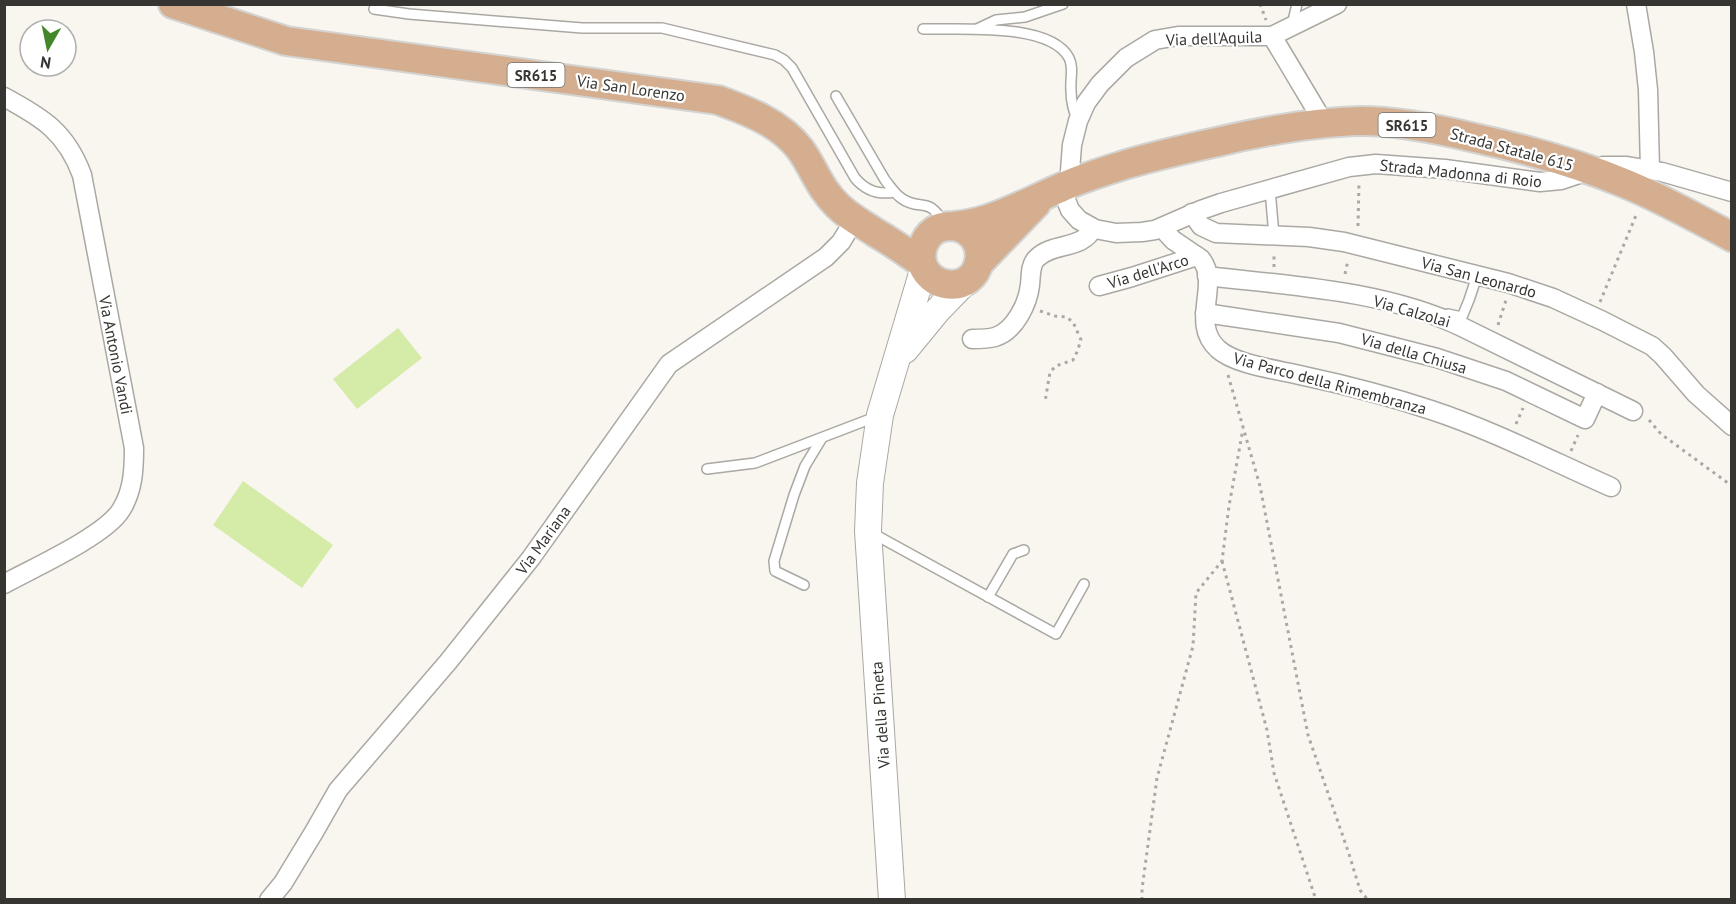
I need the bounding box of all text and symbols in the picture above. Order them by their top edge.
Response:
north arrow [18,18,78,78]
street label: Via dell'Aquila [1164,26,1263,50]
text: N [39,52,52,74]
road number: SR615 [508,63,564,87]
street label: Via San Lorenzo [575,70,686,105]
road number: SR615 [1378,113,1436,137]
street label: Strada Statale 615 [1448,123,1576,175]
street label: Strada Madonna di Roio [1379,155,1543,191]
street label: Via dell'Arco [1104,249,1191,293]
street label: Via San Leonardo [1418,252,1539,302]
street label: Via Calzolai [1370,290,1453,332]
street label: Via Antonio Vandi [95,293,137,416]
street label: Via della Chiusa [1358,328,1469,378]
street label: Via Parco della Rimembranza [1230,347,1429,418]
street label: Via Mariana [511,502,575,579]
street label: Via della Pineta [866,661,894,770]

